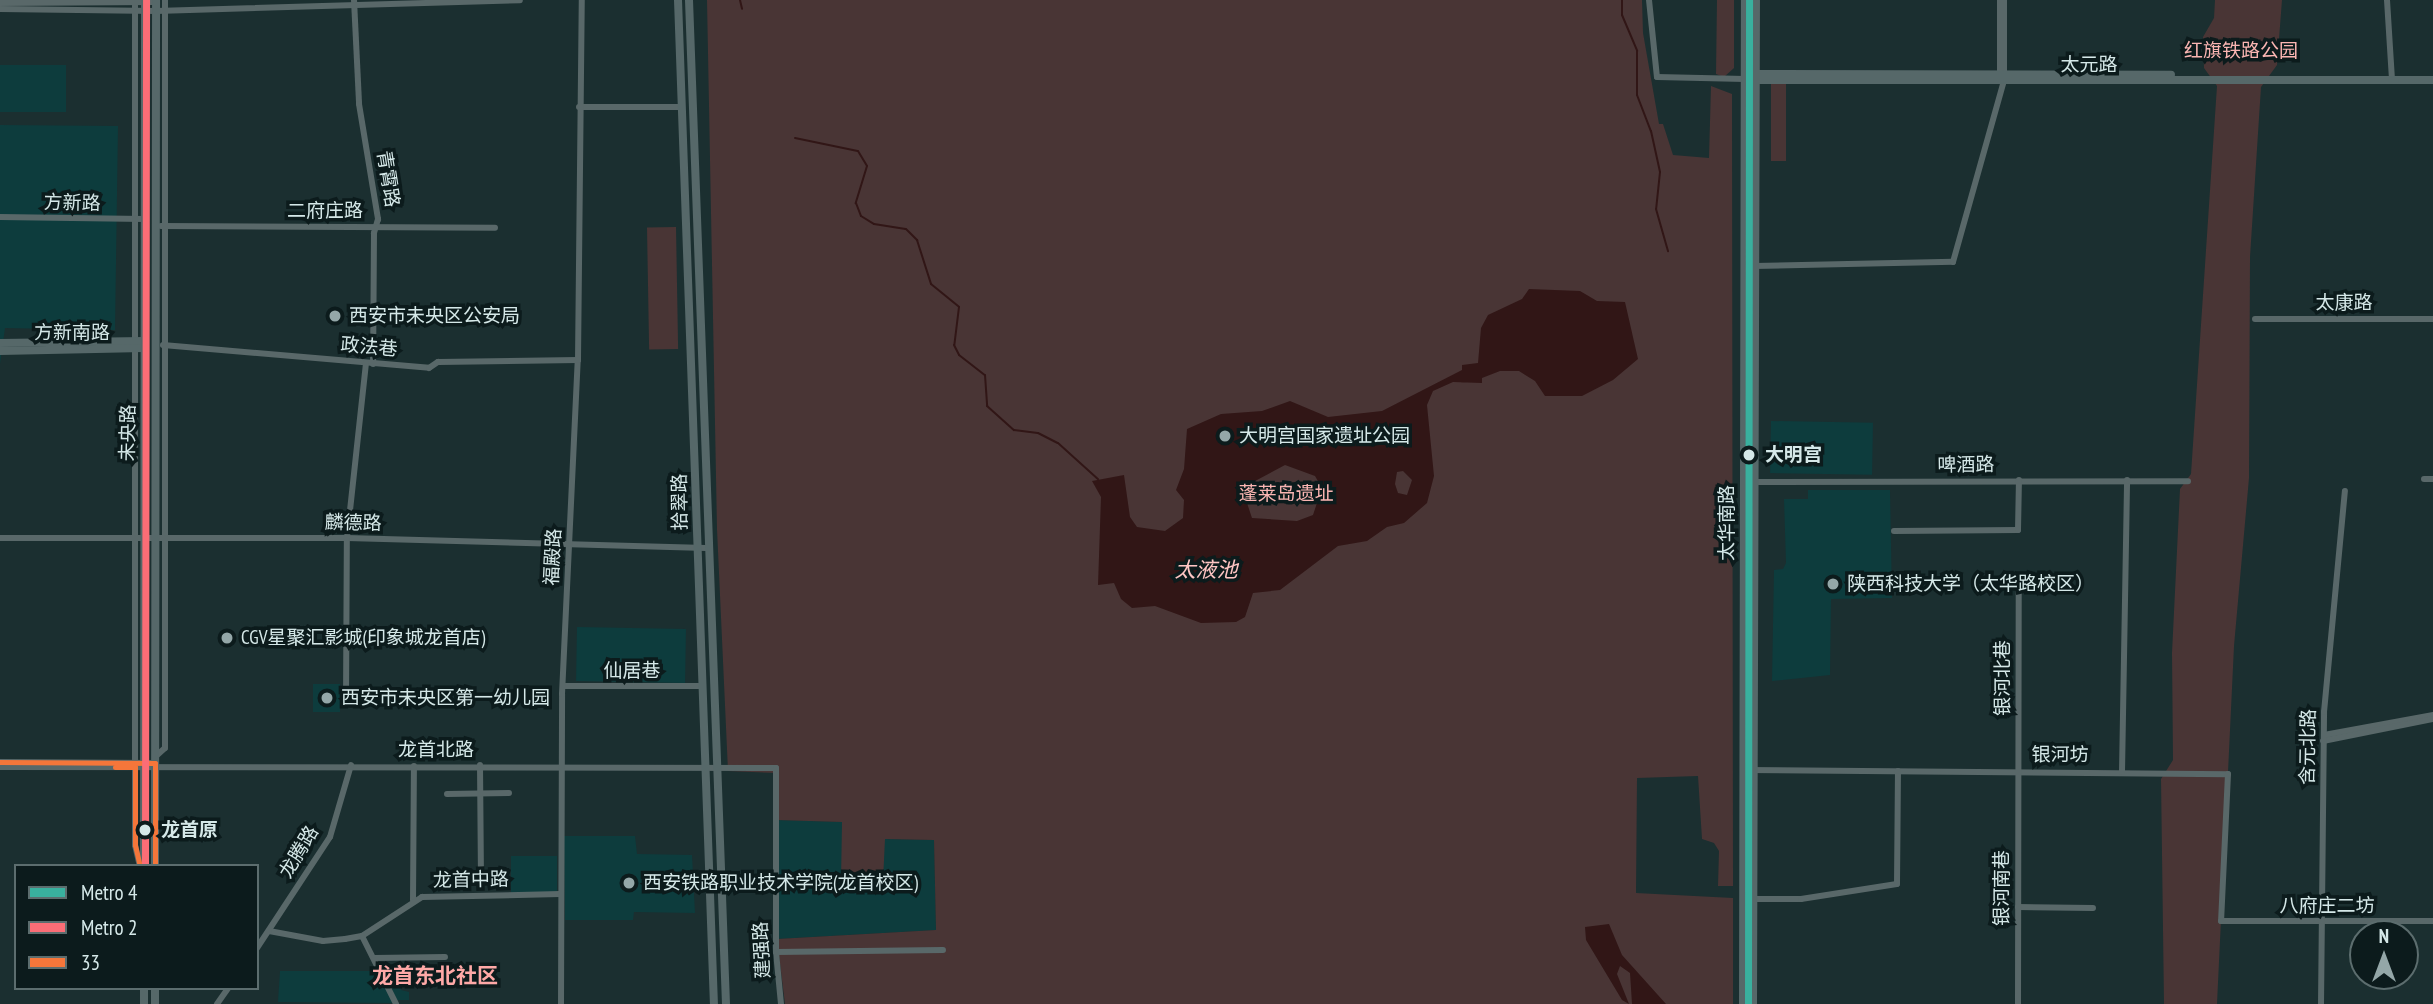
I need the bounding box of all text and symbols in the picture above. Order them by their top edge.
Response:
park label: 红旗铁路公园 [2184,40,2298,62]
street label: 太元路 [2061,54,2117,76]
street label: 青霄路 [372,149,404,209]
street label: 方新路 [43,191,101,215]
street label: 二府庄路 [287,200,363,222]
street label: 太康路 [2316,292,2372,314]
place label: 西安市未央区公安局 [349,305,520,327]
marker: 西安市未央区公安局 [327,308,343,324]
street label: 方新南路 [34,322,110,344]
street label: 政法巷 [340,333,398,361]
street label: 未央路 [116,404,140,462]
place label: 大明宫国家遗址公园 [1239,425,1410,447]
marker: 大明宫国家遗址公园 [1217,428,1233,444]
place label: 大明宫 [1765,444,1822,466]
marker: 大明宫 [1739,445,1759,465]
street label: 啤酒路 [1937,453,1995,477]
street label: 拾翠路 [668,473,692,531]
park label: 蓬莱岛遗址 [1239,483,1333,505]
street label: 太华南路 [1716,485,1738,561]
street label: 麟德路 [324,511,382,535]
street label: 福殿路 [540,528,566,586]
water label: 太液池 [1175,557,1237,583]
place label: 陕西科技大学（太华路校区） [1847,573,2094,595]
marker: 陕西科技大学（太华路校区） [1825,576,1841,592]
place label: CGV星聚汇影城(印象城龙首店) [241,627,485,649]
marker: CGV星聚汇影城(印象城龙首店) [219,630,235,646]
street label: 银河北巷 [1992,640,2014,716]
street label: 仙居巷 [604,660,660,682]
place label: 西安市未央区第一幼儿园 [341,687,550,709]
marker: 西安市未央区第一幼儿园 [319,690,335,706]
street label: 含元北路 [2296,709,2320,785]
street label: 龙首北路 [398,739,474,761]
street label: 银河坊 [2032,744,2088,766]
place label: 龙首原 [161,819,218,841]
marker: 龙首原 [135,820,155,840]
street label: 龙腾路 [275,822,323,882]
street label: 银河南巷 [1991,850,2013,926]
legend [14,864,259,990]
street label: 龙首中路 [433,868,509,892]
place label: 西安铁路职业技术学院(龙首校区) [643,872,918,894]
marker: 西安铁路职业技术学院(龙首校区) [621,875,637,891]
text: Metro 4 [81,879,138,906]
street label: 八府庄二坊 [2280,895,2374,917]
text: Metro 2 [81,914,138,941]
north arrow [2349,920,2419,990]
street label: 建强路 [749,921,775,979]
text: N [2379,924,2389,948]
text: 33 [81,949,100,976]
district label: 龙首东北社区 [372,963,498,989]

